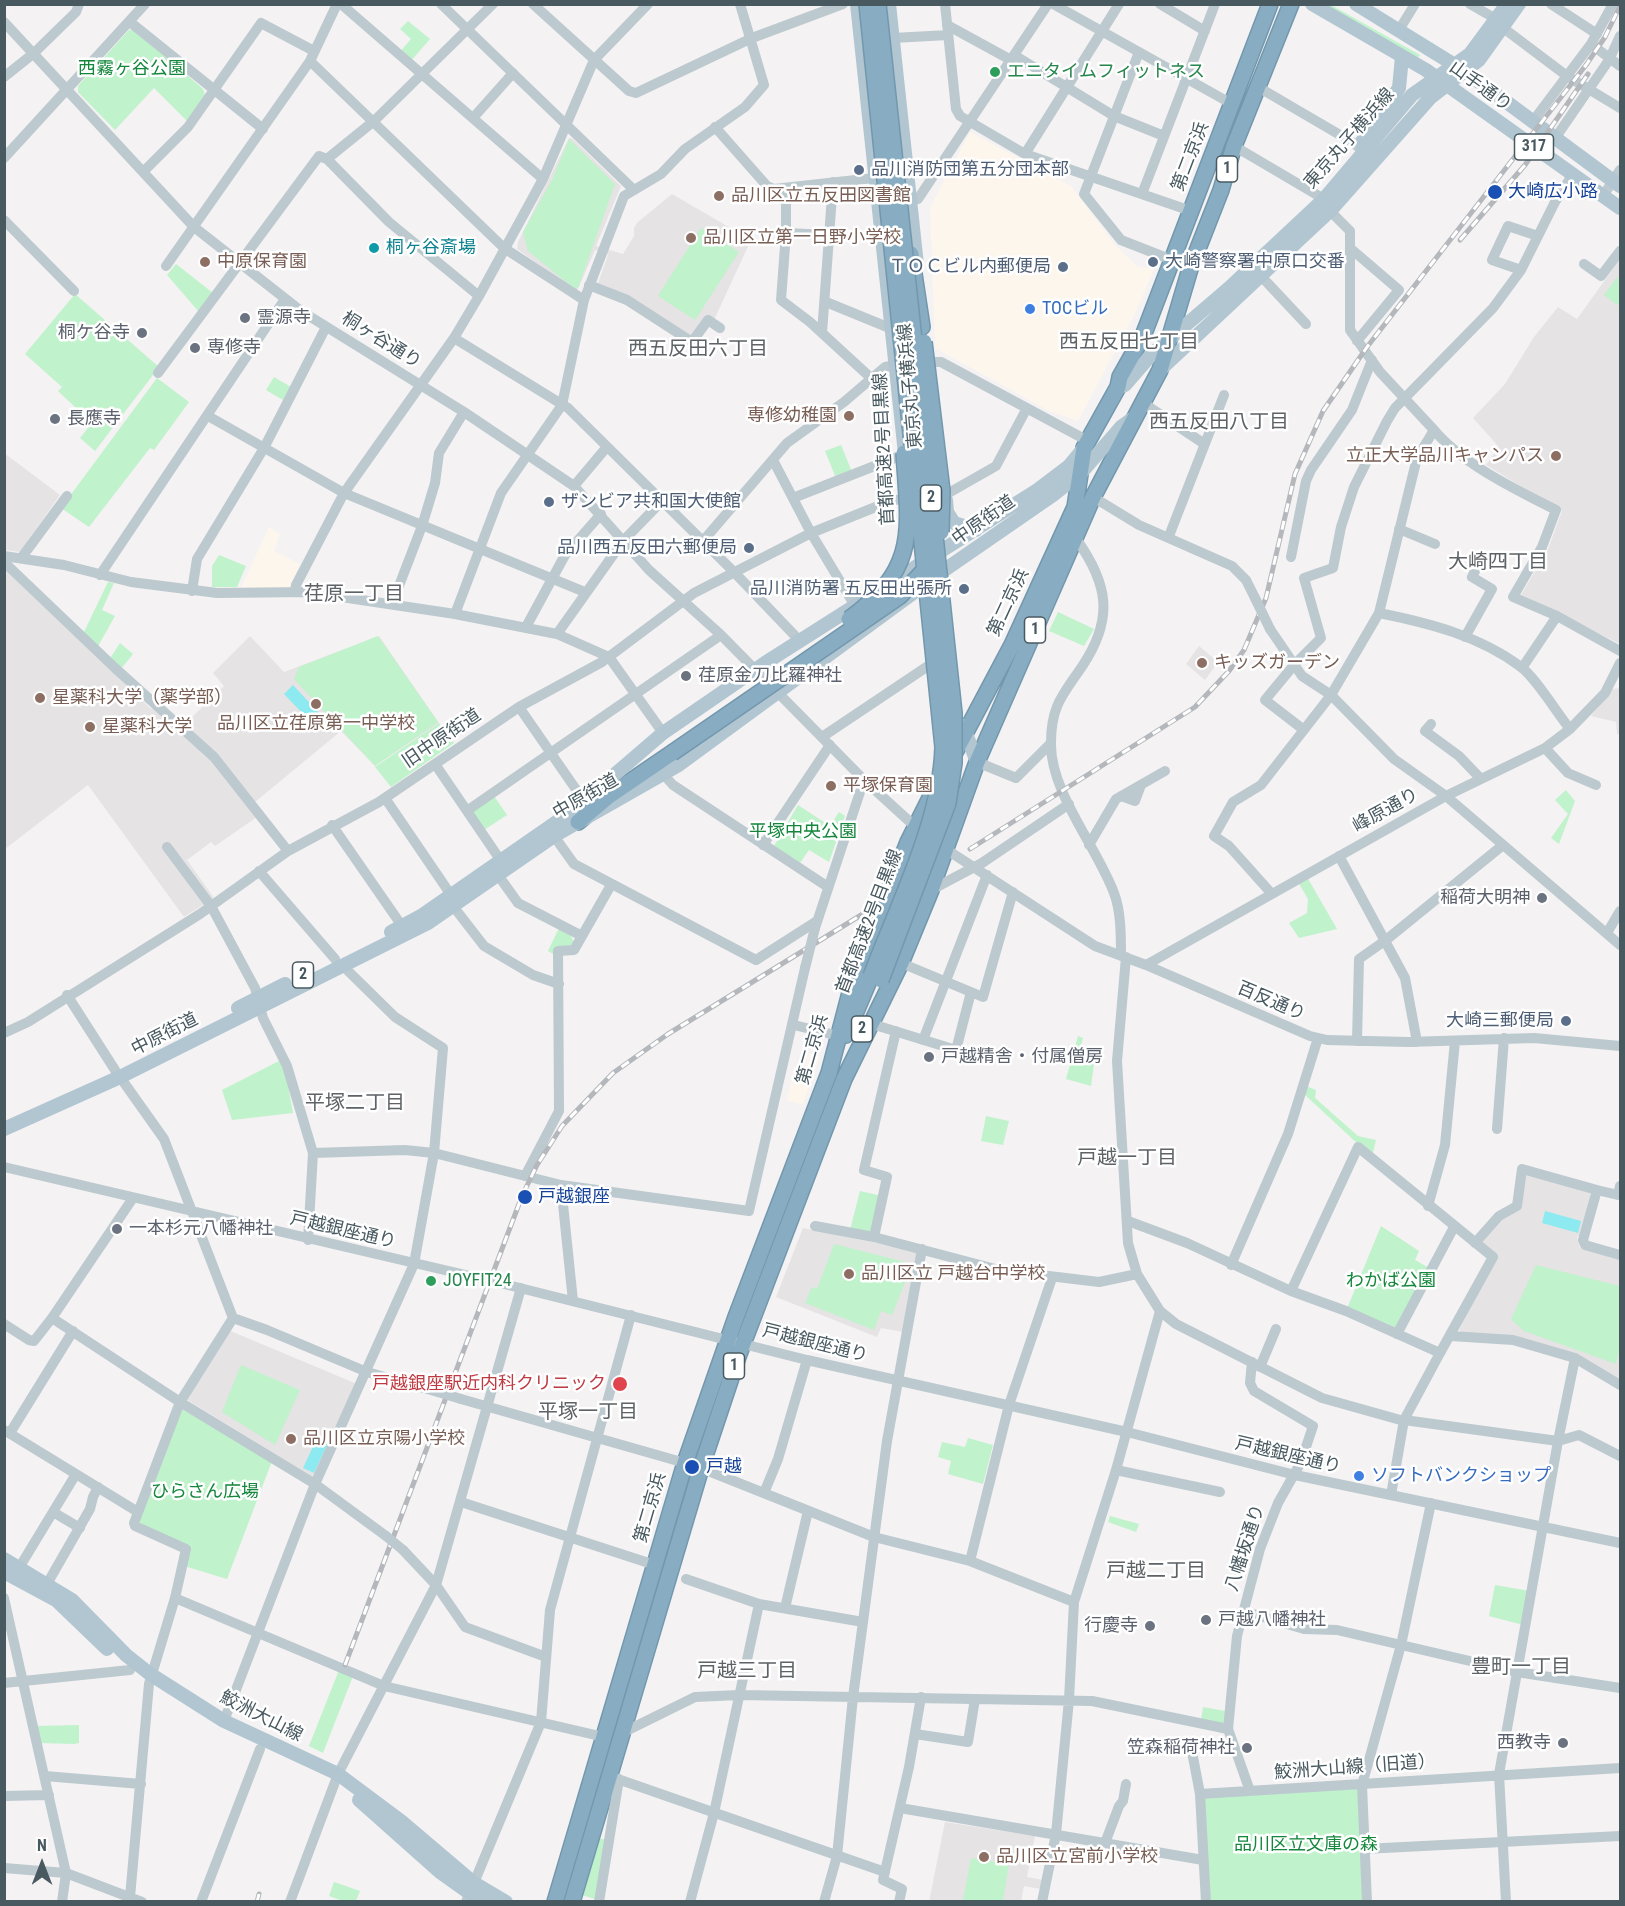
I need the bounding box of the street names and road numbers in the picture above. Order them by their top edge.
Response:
street label: 山手通り [1445,57,1515,117]
street label: 東京丸子横浜線 [1301,84,1399,194]
street label: 第二京浜 [1168,120,1214,194]
road number: 317 [1514,134,1553,160]
road number: 1 [1216,156,1238,182]
street label: 桐ヶ谷通り [337,308,425,374]
street label: 東京丸子横浜線 [895,322,927,450]
street label: 首都高速2号目黒線 [870,372,900,526]
road number: 2 [920,485,942,511]
street label: 中原街道 [948,492,1020,550]
street label: 第二京浜 [984,566,1034,640]
road number: 1 [1024,617,1046,643]
street label: 旧中原街道 [399,705,485,773]
street label: 中原街道 [549,770,623,824]
street label: 峰原通り [1349,784,1423,838]
street label: 首都高速2号目黒線 [833,847,907,997]
road number: 2 [292,962,314,988]
street label: 百反通り [1234,978,1308,1026]
street label: 中原街道 [128,1009,202,1061]
street label: 第二京浜 [793,1012,833,1088]
road number: 2 [852,1016,872,1042]
street label: 戸越銀座通り [288,1208,398,1254]
street label: 戸越銀座通り [760,1320,870,1368]
road number: 1 [724,1353,744,1379]
street label: 戸越銀座通り [1233,1433,1343,1479]
street label: 第二京浜 [631,1470,671,1546]
street label: 八幡坂通り [1222,1502,1270,1594]
street label: 鮫洲大山線 [216,1687,306,1747]
street label: 鮫洲大山線（旧道） [1273,1752,1437,1784]

